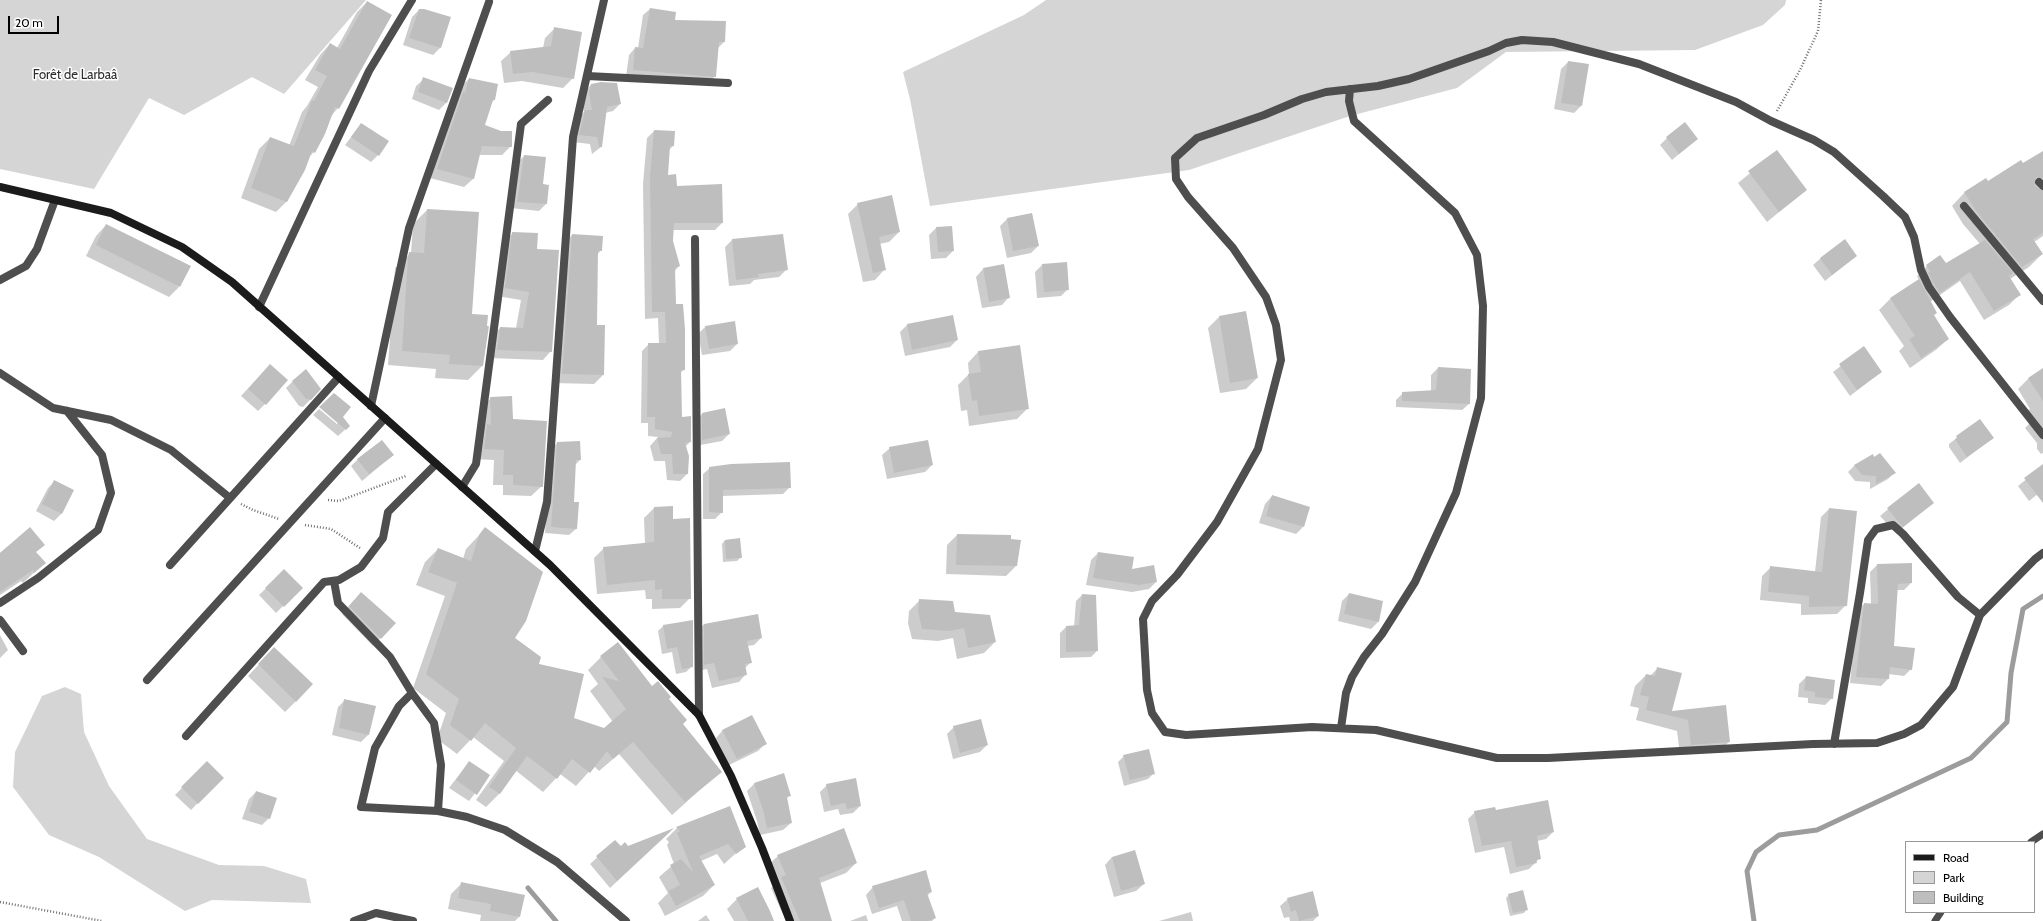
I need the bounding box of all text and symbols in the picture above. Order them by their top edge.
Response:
scale bar [10,8,61,34]
text: 20 m [15,15,43,30]
park label: Forêt de Larbaâ [33,67,117,83]
legend [1905,841,2035,913]
text: Road [1943,850,1969,865]
text: Park [1943,870,1965,885]
text: Building [1943,890,1984,905]

